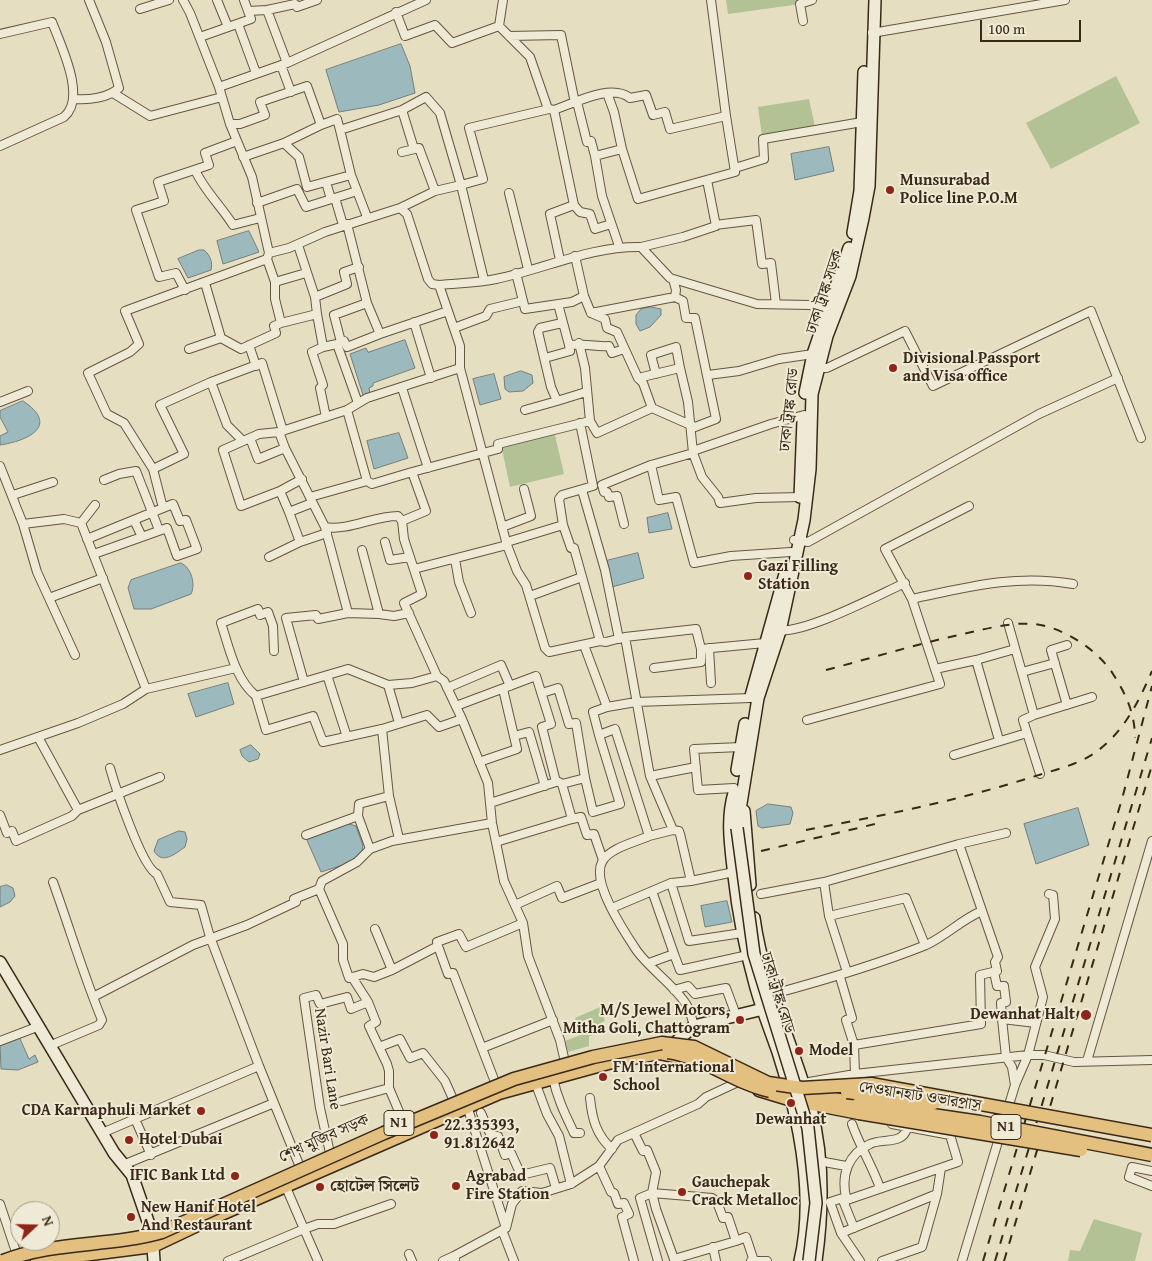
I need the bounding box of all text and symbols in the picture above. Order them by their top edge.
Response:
scale bar [982,10,1083,42]
text: 100 m [988,18,1025,39]
place label: Munsurabad Police line P.O.M [900,171,1018,209]
marker: Munsurabad Police line P.O.M [884,184,896,196]
street label: ঢাকা ট্রাঙ্ক সড়ক [802,248,848,336]
place label: Divisional Passport and Visa office [903,349,1040,387]
marker: Divisional Passport and Visa office [887,362,899,374]
street label: ঢাকা ট্রাঙ্ক রোড [776,368,804,452]
place label: Gazi Filling Station [758,557,838,595]
marker: Gazi Filling Station [742,570,754,582]
street label: ঢাকা ট্রাঙ্ক রোড [756,950,798,1036]
place label: M/S Jewel Motors, Mitha Goli, Chattogram [563,1001,730,1039]
place label: Dewanhat Halt [970,1005,1075,1025]
street label: Nazir Bari Lane [309,1007,345,1111]
marker: Dewanhat Halt [1079,1008,1093,1022]
marker: M/S Jewel Motors, Mitha Goli, Chattogram [734,1014,746,1026]
place label: Model [809,1041,853,1061]
marker: Model [793,1045,805,1057]
place label: FM International School [613,1058,734,1096]
marker: FM International School [597,1071,609,1083]
street label: দেওয়ানহাট ওভারপাস [857,1078,983,1116]
marker: Dewanhat [785,1097,797,1109]
place label: CDA Karnaphuli Market [22,1101,191,1121]
marker: CDA Karnaphuli Market [195,1105,207,1117]
road number: N1 [384,1110,414,1136]
place label: Dewanhat [756,1110,826,1130]
street label: শেখ মুজিব সড়ক [276,1111,372,1167]
road number: N1 [991,1114,1021,1140]
place label: 22.335393, 91.812642 [444,1116,519,1154]
marker: 22.335393, 91.812642 [428,1129,440,1141]
place label: Hotel Dubai [139,1130,223,1150]
marker: Hotel Dubai [123,1134,135,1146]
place label: IFIC Bank Ltd [130,1166,225,1186]
place label: Agrabad Fire Station [466,1167,549,1205]
marker: IFIC Bank Ltd [229,1170,241,1182]
place label: Gauchepak Crack Metalloc [692,1173,798,1211]
place label: হোটেল সিলেট [330,1177,419,1197]
marker: Agrabad Fire Station [450,1180,462,1192]
marker: হোটেল সিলেট [314,1181,326,1193]
marker: Gauchepak Crack Metalloc [676,1186,688,1198]
place label: New Hanif Hotel And Restaurant [141,1198,256,1236]
north arrow [10,1201,60,1251]
marker: New Hanif Hotel And Restaurant [125,1211,137,1223]
text: N [37,1213,59,1229]

